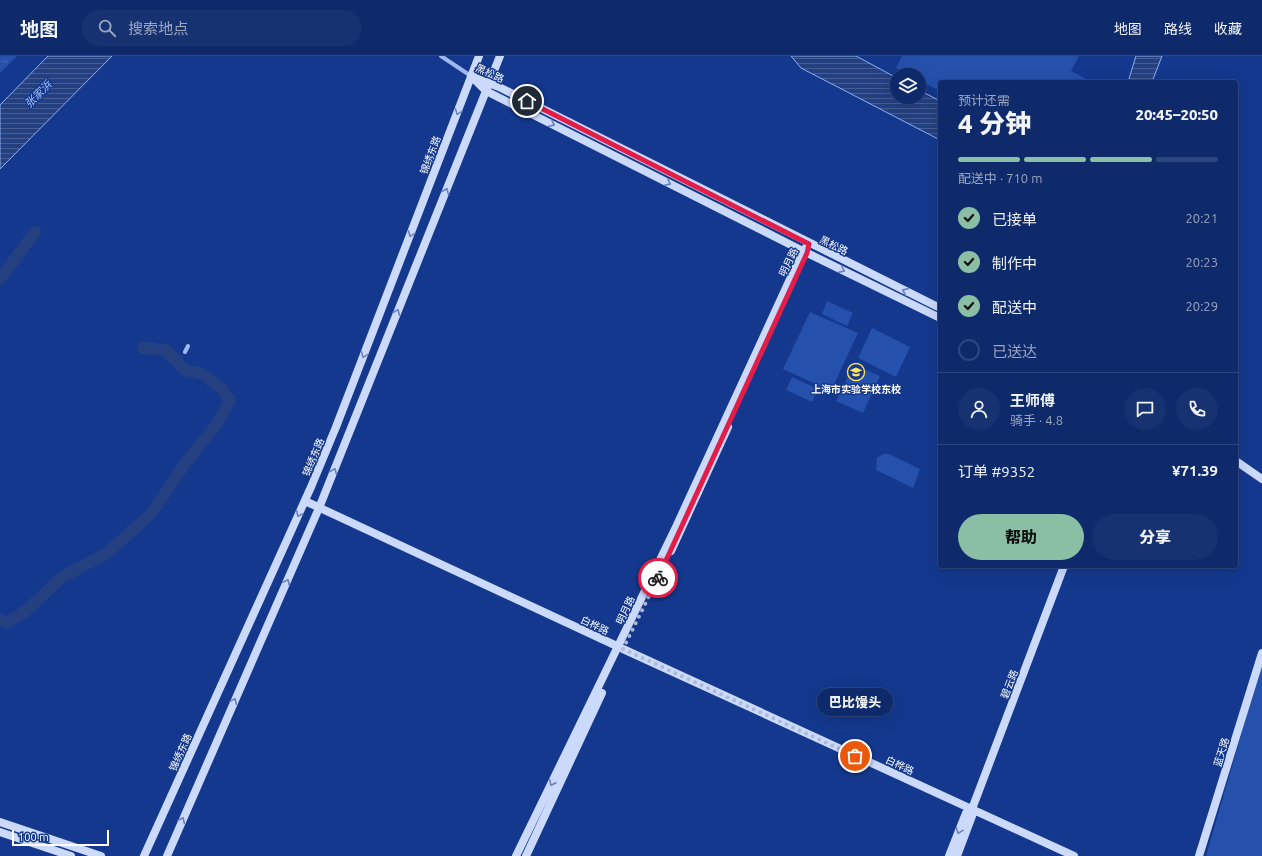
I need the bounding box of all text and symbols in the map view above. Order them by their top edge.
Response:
search box [82,10,362,46]
icon: search [96,17,118,39]
text: 地图 [20,18,58,40]
text: 搜索地点 [128,20,188,37]
text: 地图 [1114,21,1142,37]
text: 路线 [1164,21,1192,37]
text: 收藏 [1214,21,1242,37]
street label: 黑松路 [474,62,506,85]
map controls [890,68,926,104]
button: layers [890,68,926,104]
water label: 张家浜 [22,77,55,110]
pin [510,84,544,118]
icon: home [516,90,538,112]
text: 预计还需 [958,93,1010,107]
text: 20:45–20:50 [1135,106,1218,123]
one-way arrow [454,109,462,116]
text: 4 分钟 [958,109,1031,138]
one-way arrow [548,119,556,127]
street label: 锦绣东路 [418,135,443,176]
text: 配送中 · 710 m [958,171,1042,185]
one-way arrow [664,178,672,186]
one-way arrow [441,187,449,194]
icon: check [958,207,980,229]
text: 已接单 [992,211,1037,228]
text: 20:21 [1185,211,1218,225]
one-way arrow [407,230,415,237]
street label: 黑松路 [818,234,850,257]
street label: 明月路 [777,246,800,278]
icon: check [958,251,980,273]
text: 制作中 [992,255,1037,272]
text: 20:23 [1185,255,1218,269]
one-way arrow [838,265,846,273]
one-way arrow [902,288,909,296]
icon: check [958,295,980,317]
text: 配送中 [992,299,1037,316]
text: 20:29 [1185,299,1218,313]
one-way arrow [393,308,401,315]
text: 已送达 [992,343,1037,360]
one-way arrow [361,351,369,358]
school or university icon: 上海市实验学校东校 [846,362,866,382]
place label: 上海市实验学校东校 [811,383,901,395]
button: person [958,388,1000,430]
button: chat [1124,388,1166,430]
button: phone [1176,388,1218,430]
text: 王师傅 [1010,392,1055,409]
text: 骑手 · 4.8 [1010,413,1063,427]
street label: 锦绣东路 [301,437,326,478]
text: ¥71.39 [1172,462,1218,479]
text: 订单 #9352 [958,463,1035,480]
one-way arrow [329,468,337,475]
one-way arrow [296,510,304,517]
button: 帮助 [958,514,1084,560]
button: 分享 [1092,514,1218,560]
courier [638,558,678,598]
icon: bike [647,567,669,589]
one-way arrow [282,579,290,586]
street label: 明月路 [614,594,637,626]
street label: 白桦路 [579,614,611,637]
street label: 碧云路 [999,668,1020,700]
callout: 巴比馒头 [817,688,893,716]
text: 巴比馒头 [829,695,881,709]
one-way arrow [230,698,238,705]
street label: 锦绣东路 [167,732,194,773]
street label: 蓝天路 [1212,736,1231,768]
pin [838,739,872,773]
icon: bag [844,745,866,767]
street label: 白桦路 [884,754,916,777]
one-way arrow [549,779,557,786]
one-way arrow [178,817,186,824]
scale bar [12,828,109,847]
one-way arrow [955,828,963,835]
text: 100 m [18,831,49,843]

